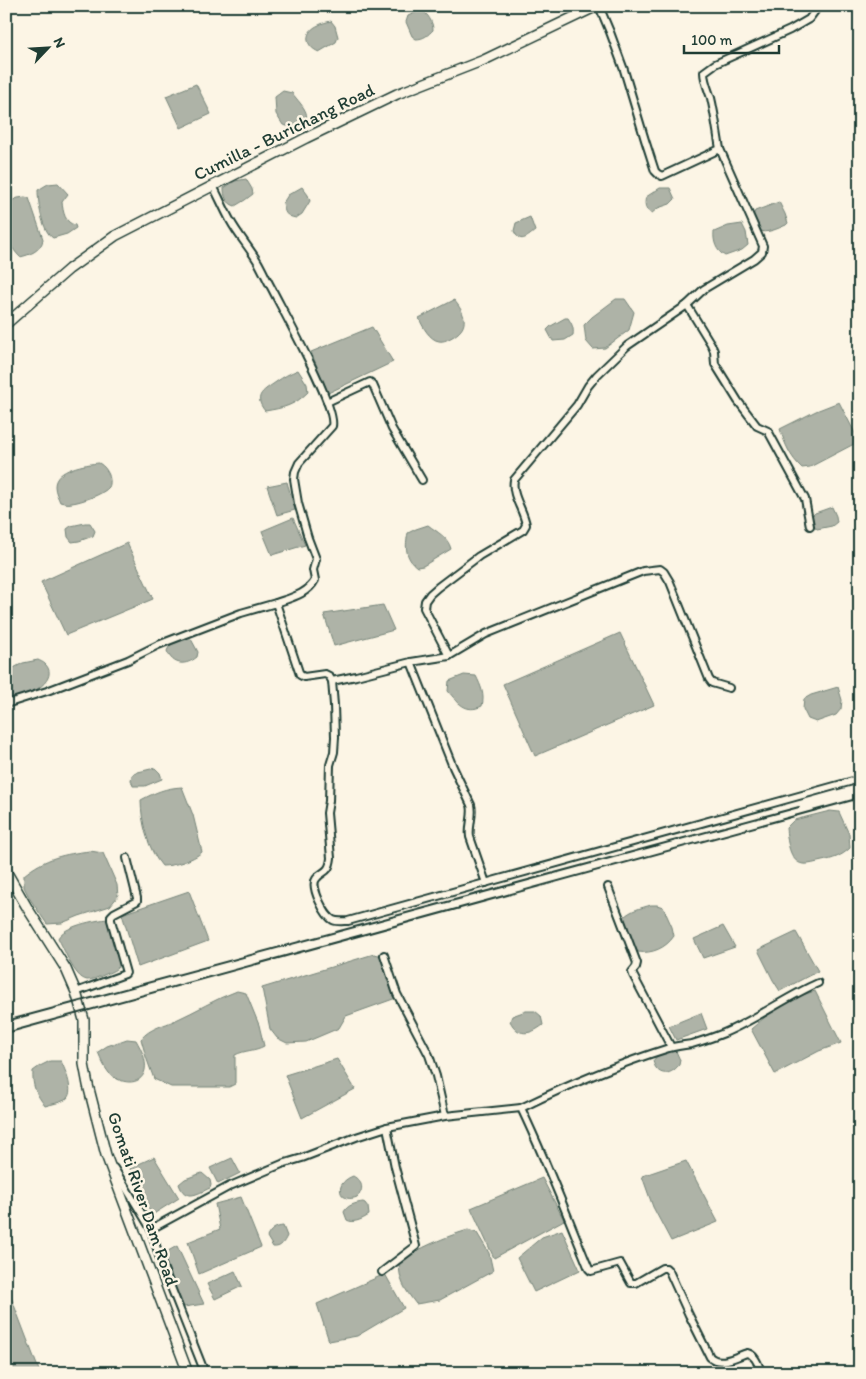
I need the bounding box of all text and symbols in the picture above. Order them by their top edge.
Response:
north arrow [22,22,72,72]
scale bar [684,22,778,54]
text: 100 m [691,31,733,49]
text: N [50,35,69,51]
street label: Cumilla - Burichang Road [190,79,378,185]
street label: Gomati River Dam Road [103,1109,183,1289]

